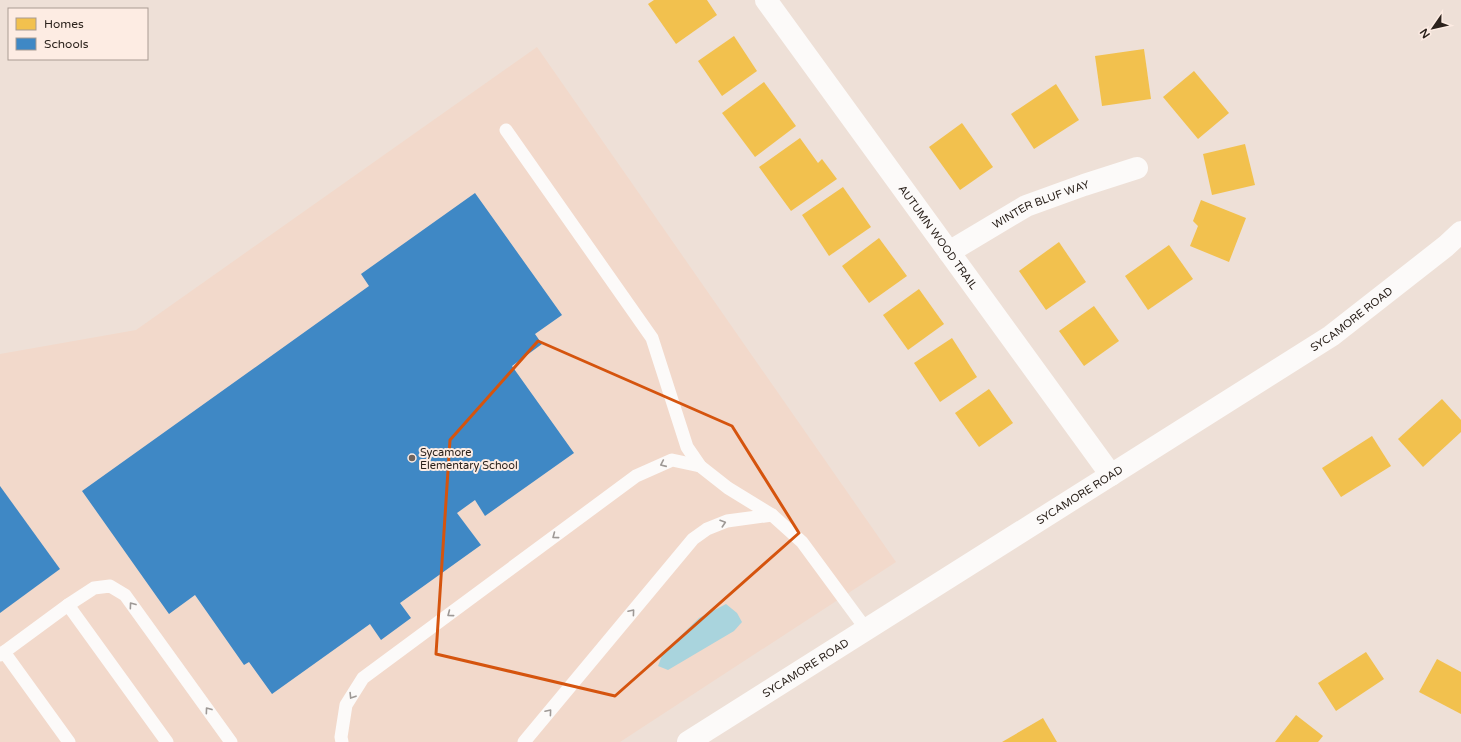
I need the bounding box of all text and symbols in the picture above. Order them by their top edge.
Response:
legend [8,8,148,60]
north arrow [1413,8,1453,48]
text: Homes [44,17,84,31]
text: N [1417,26,1433,41]
text: Schools [44,37,89,51]
street label: WINTER BLUF WAY [990,177,1091,231]
street label: AUTUMN WOOD TRAIL [896,182,981,292]
street label: SYCAMORE ROAD [1308,284,1395,354]
place label: Sycamore Elementary School [420,446,518,472]
marker: Sycamore Elementary School [407,453,417,463]
one-way arrow [659,459,667,467]
street label: SYCAMORE ROAD [1034,463,1125,527]
one-way arrow [720,519,727,528]
one-way arrow [552,531,559,539]
one-way arrow [130,603,137,610]
one-way arrow [448,609,455,616]
one-way arrow [628,610,635,617]
street label: SYCAMORE ROAD [760,636,851,700]
one-way arrow [349,692,356,699]
one-way arrow [206,708,213,715]
one-way arrow [544,709,551,717]

